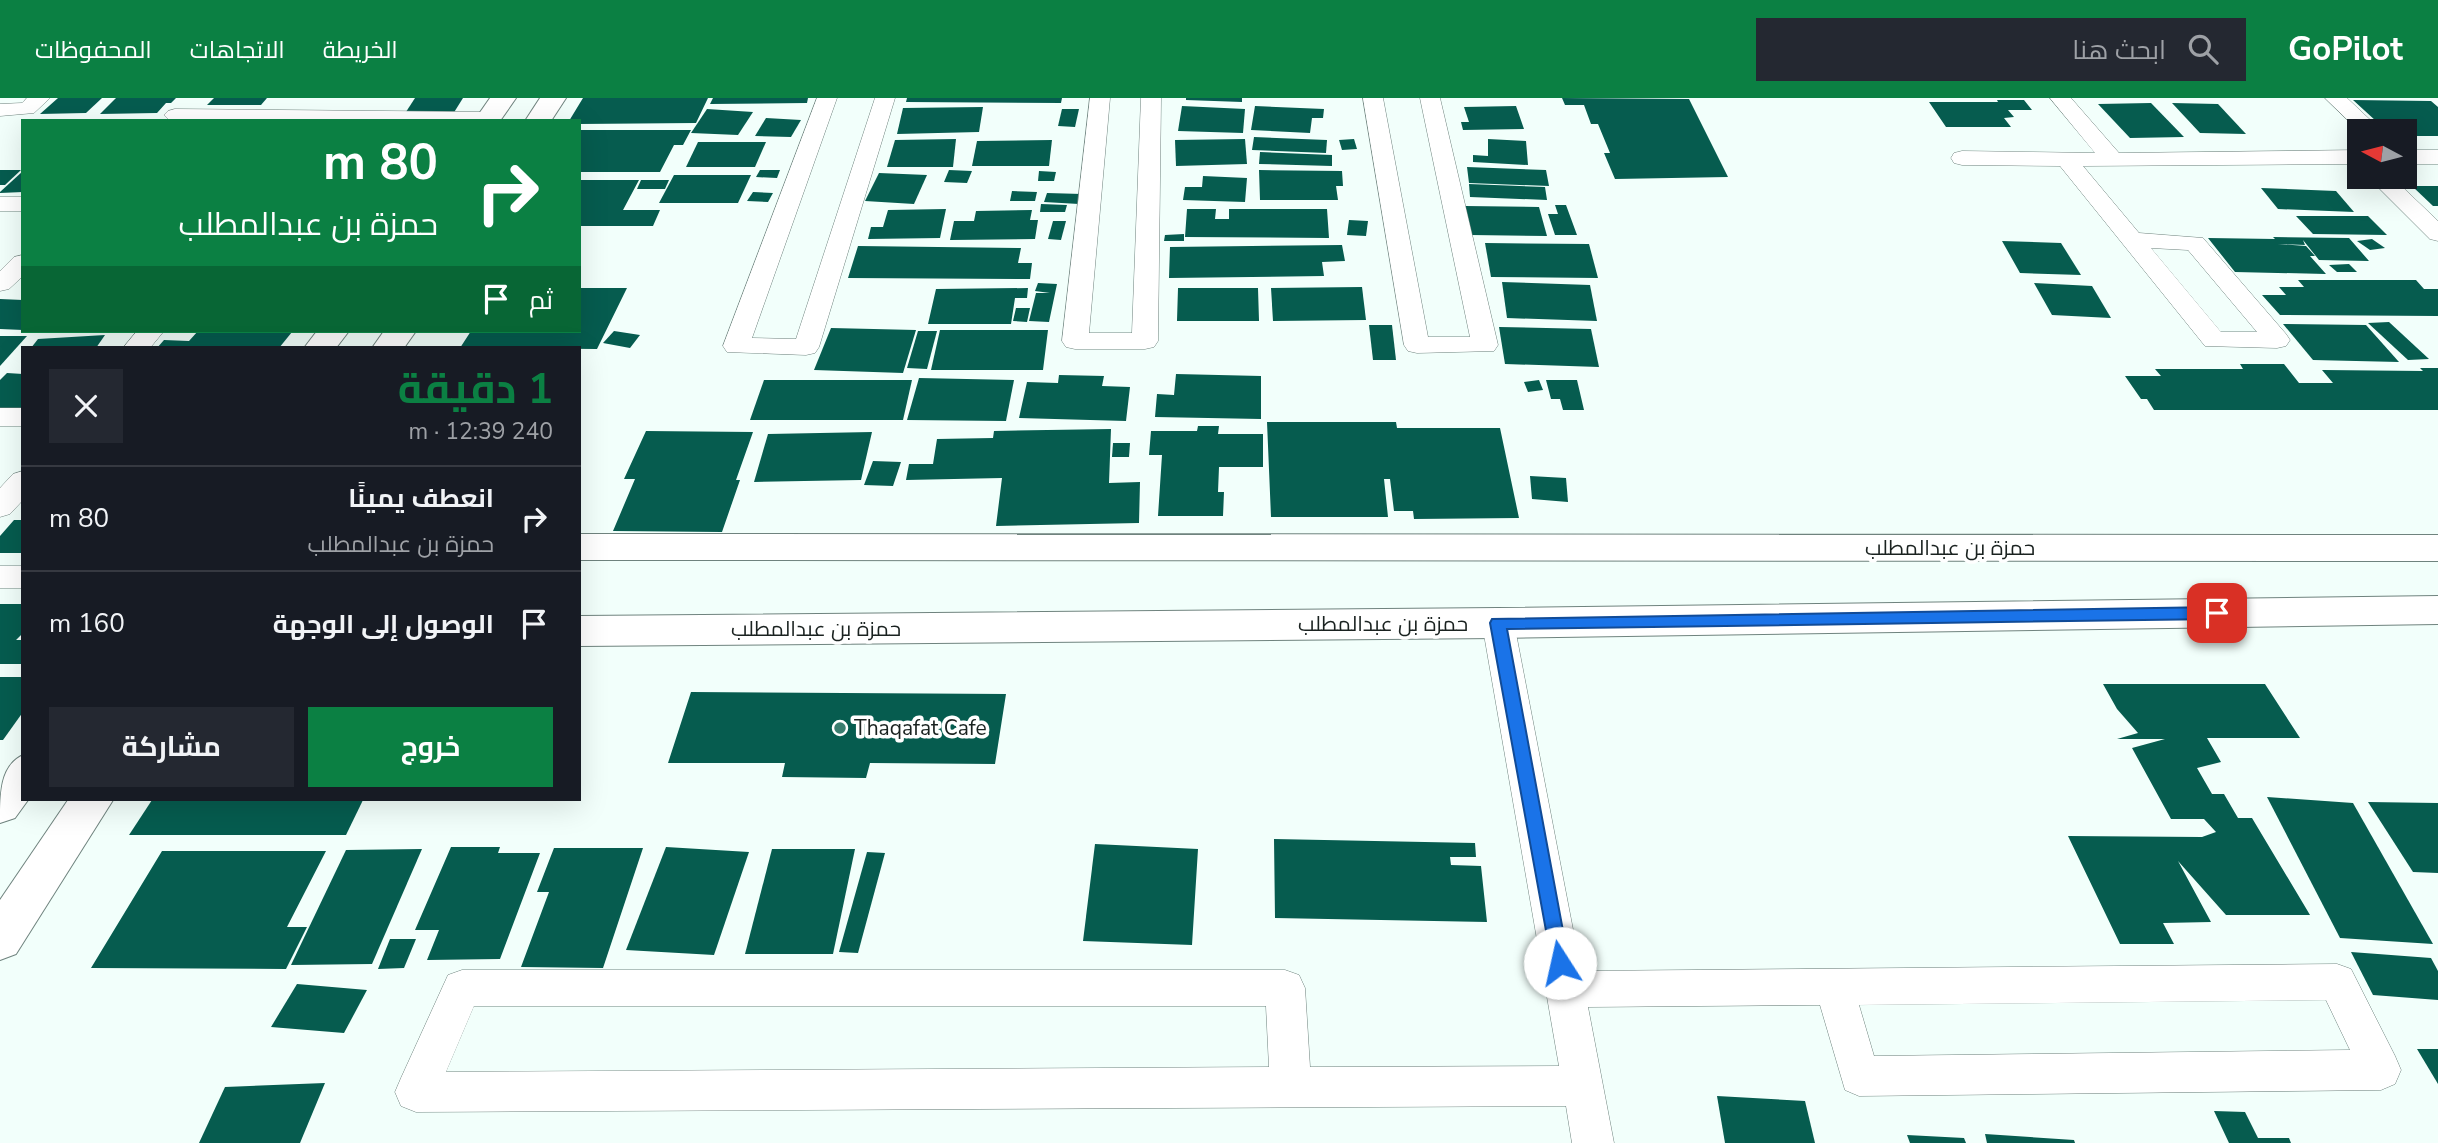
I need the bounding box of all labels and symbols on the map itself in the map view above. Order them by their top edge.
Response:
north arrow [2347,119,2417,189]
street label: حمزة بن عبدالمطلب [1865,534,2035,562]
pin [2187,583,2247,643]
street label: حمزة بن عبدالمطلب [1298,610,1468,638]
street label: حمزة بن عبدالمطلب [731,615,901,643]
place label: Thaqafat Cafe [854,714,987,742]
marker: Thaqafat Cafe [832,720,848,736]
position arrow [1523,926,1597,1000]

